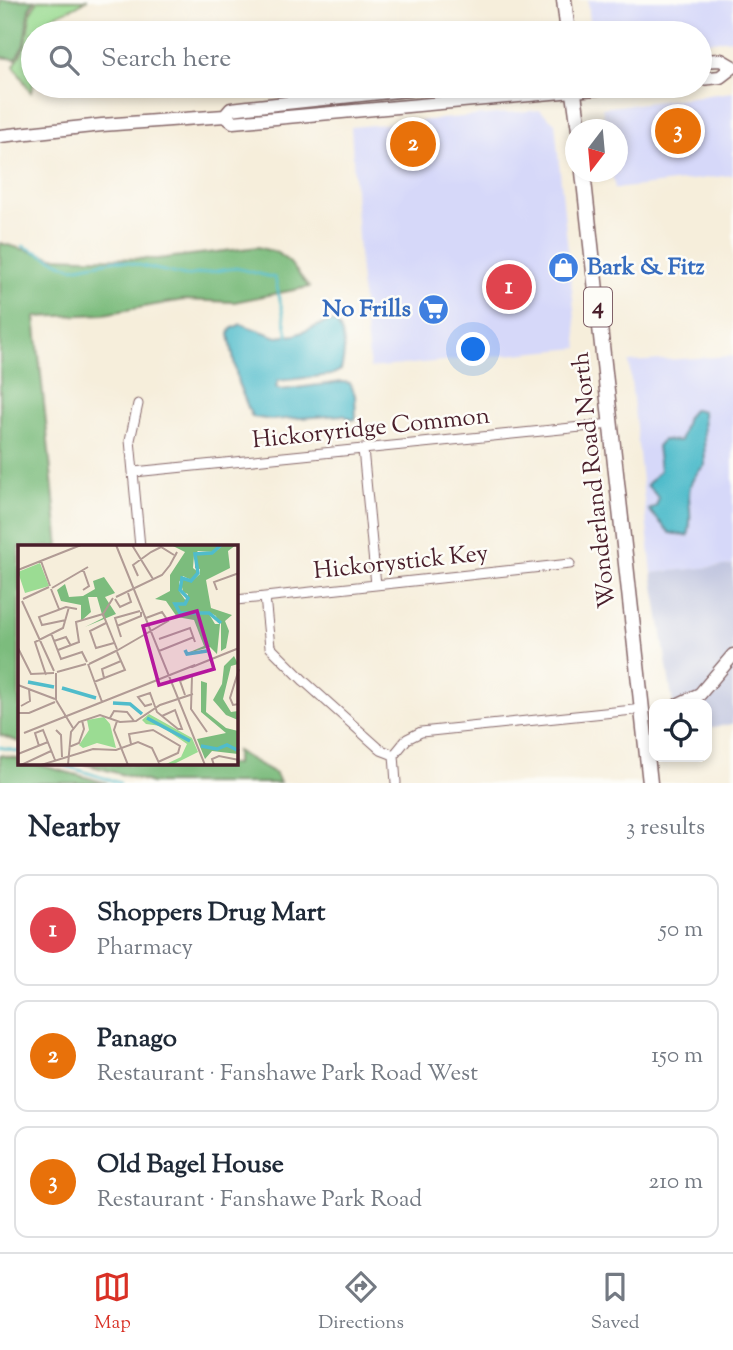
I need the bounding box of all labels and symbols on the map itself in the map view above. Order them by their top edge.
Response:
pin: 3 [655,105,701,157]
pin: 2 [390,118,436,170]
north arrow [565,119,628,182]
shop icon: Bark & Fitz [547,251,581,285]
place label: Bark & Fitz [587,251,705,285]
pin: 1 [486,261,532,313]
road number: 4 [584,288,612,326]
place label: No Frills [322,293,411,327]
supermarket icon: No Frills [417,293,451,327]
your location [456,332,490,366]
street label: Wonderland Road North [565,350,625,610]
street label: Hickoryridge Common [251,400,491,458]
street label: Hickorystick Key [312,537,490,589]
inset map [18,545,238,766]

